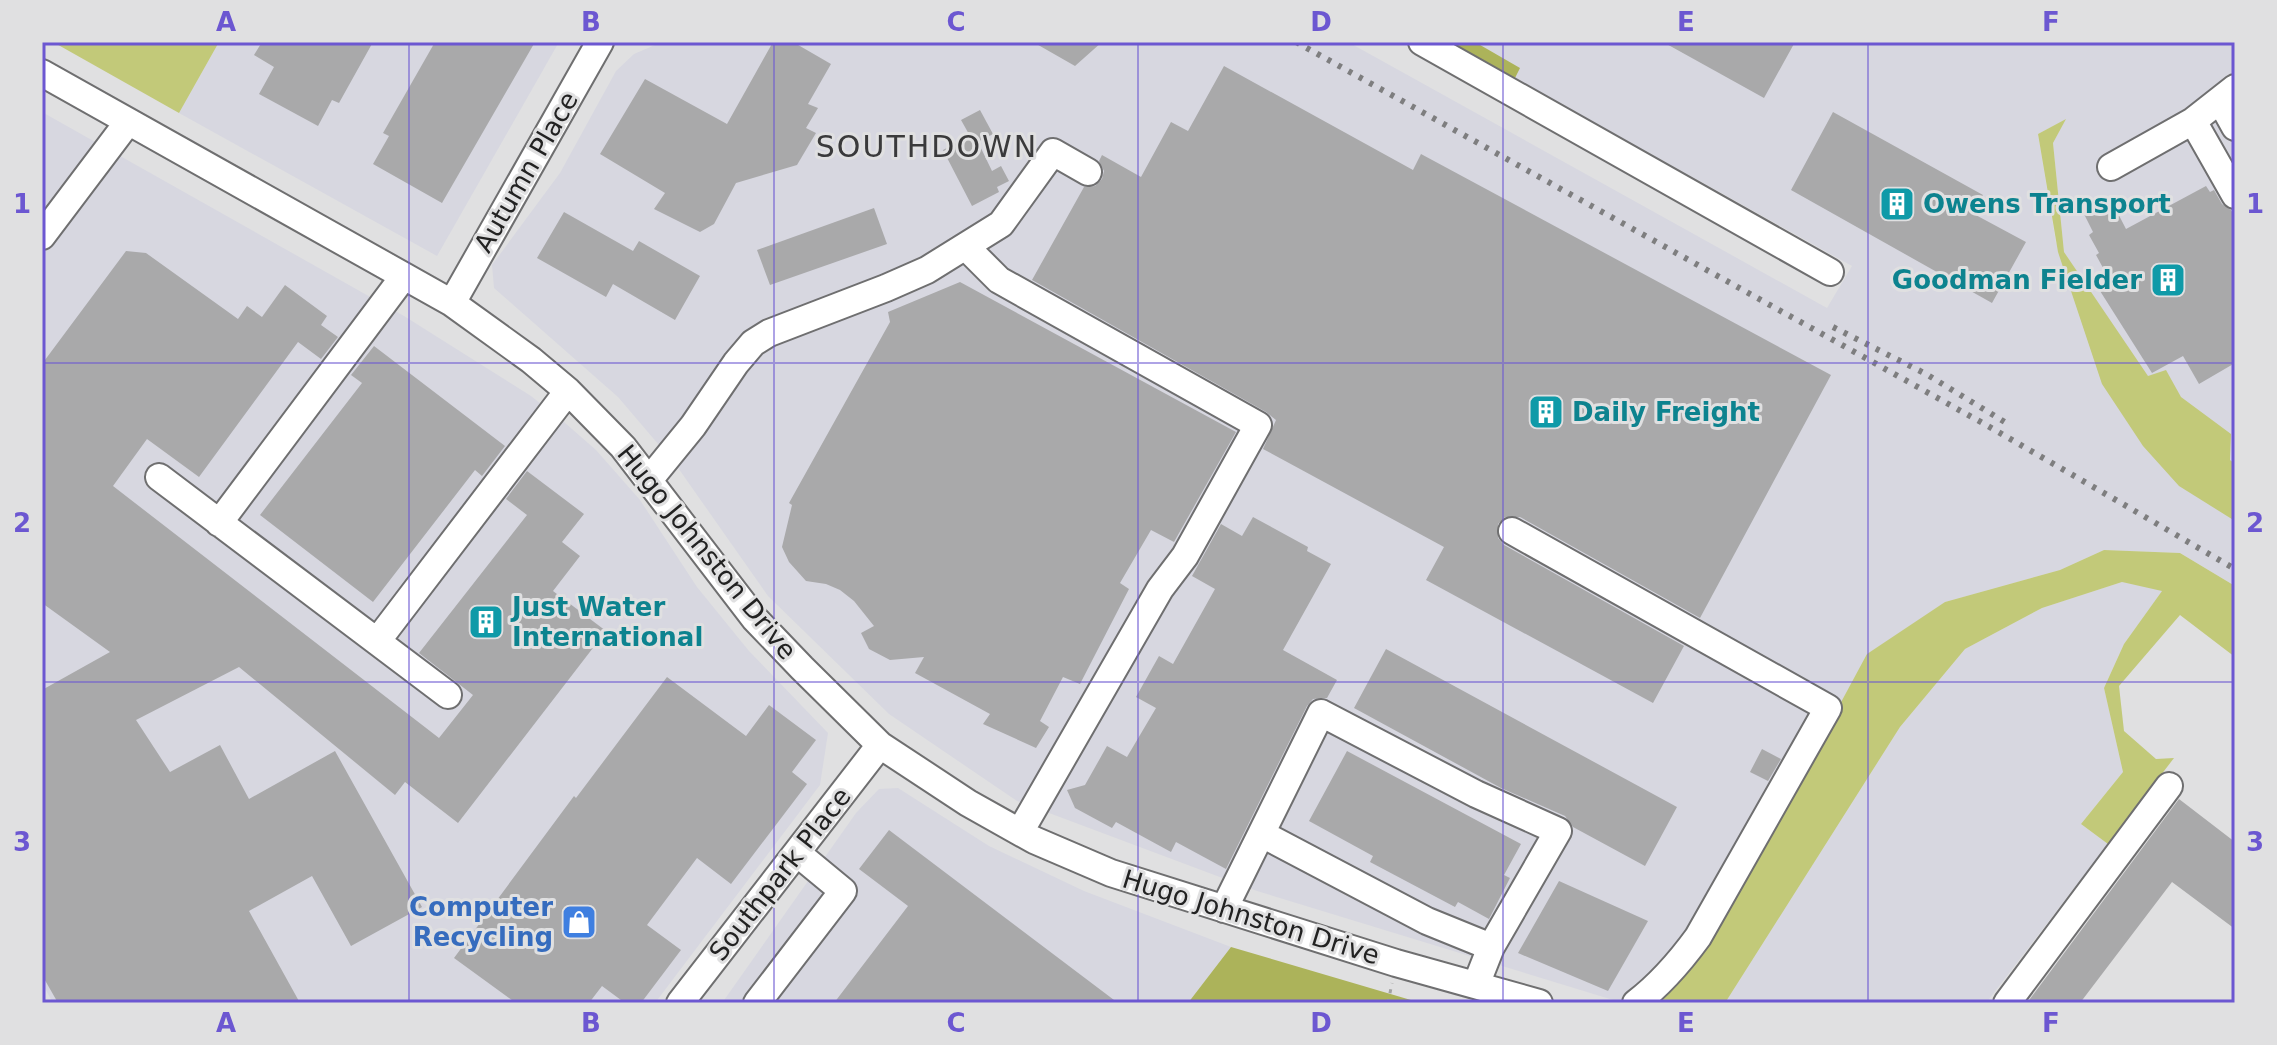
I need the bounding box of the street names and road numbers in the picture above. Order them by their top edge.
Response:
street label: Autumn Place [468,86,584,258]
street label: Hugo Johnston Drive [611,439,803,665]
street label: Southpark Place [703,782,857,966]
street label: Hugo Johnston Drive [1119,864,1383,970]

